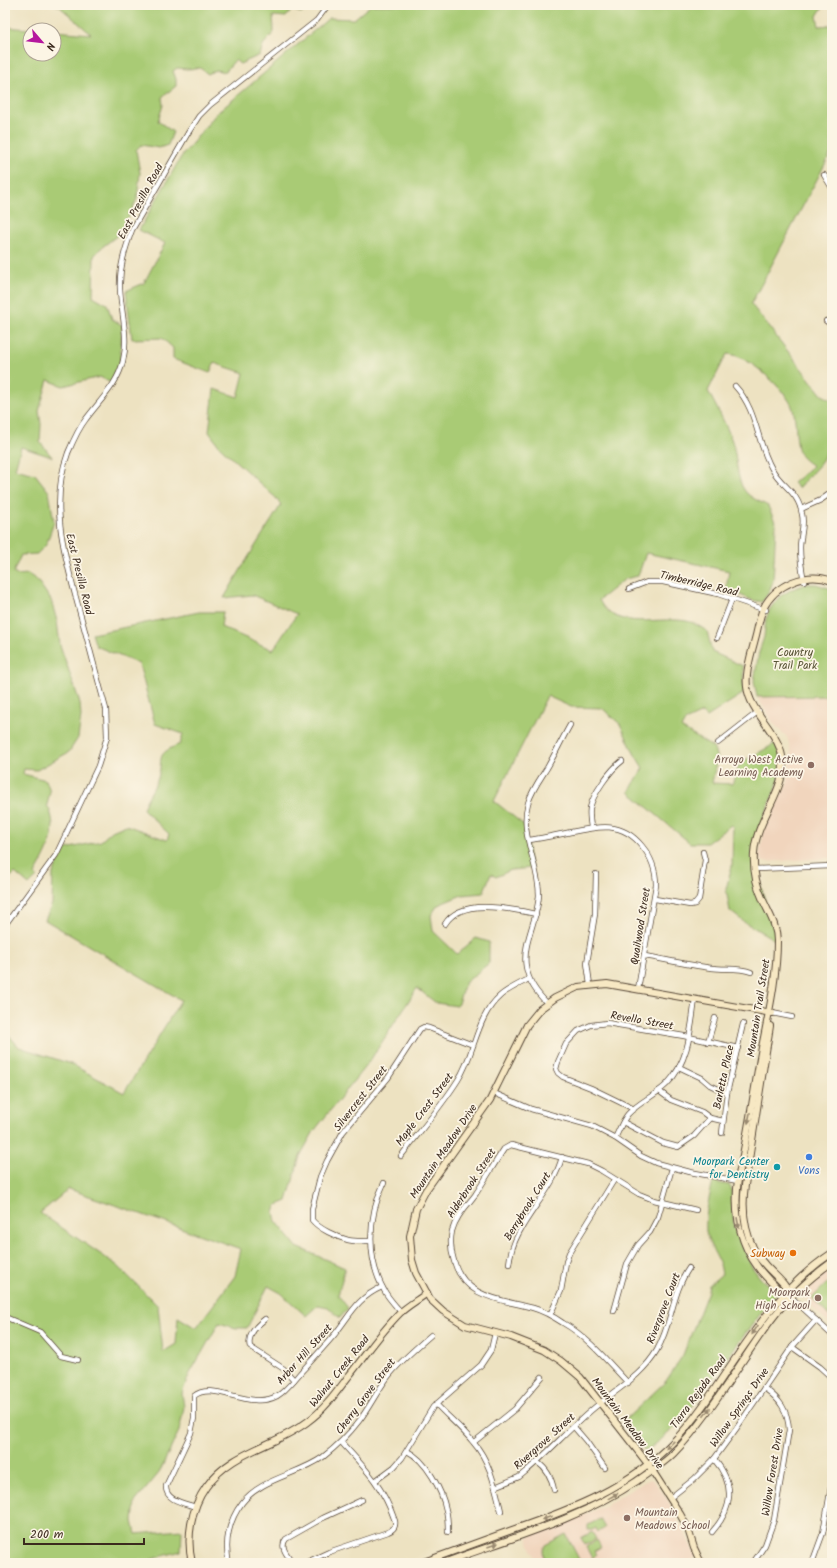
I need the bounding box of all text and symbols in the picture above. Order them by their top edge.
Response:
north arrow [22,22,62,62]
text: N [40,39,60,54]
street label: East Presilla Road [113,160,169,243]
street label: East Presilla Road [60,531,98,618]
street label: Timberridge Road [658,566,740,602]
park label: Country Trail Park [773,644,818,675]
place label: Arroyo West Active Learning Academy [715,751,804,782]
marker: Arroyo West Active Learning Academy [806,760,816,770]
street label: Quailwood Street [626,886,656,966]
street label: Mountain Trail Street [742,957,776,1059]
street label: Revello Street [609,1007,675,1036]
street label: Barletta Place [708,1043,740,1111]
street label: Silvercrest Street [329,1061,393,1135]
street label: Maple Crest Street [391,1069,459,1150]
street label: Mountain Meadow Drive [405,1100,482,1203]
one-way arrow [746,1112,752,1124]
street label: Alderbrook Street [442,1144,502,1222]
marker: Vons [804,1152,814,1162]
place label: Moorpark Center for Dentistry [693,1153,770,1184]
marker: Moorpark Center for Dentistry [772,1162,782,1172]
place label: Vons [798,1162,820,1180]
street label: Berrybrook Court [500,1168,557,1244]
one-way arrow [735,1217,741,1229]
place label: Subway [750,1245,786,1263]
marker: Subway [788,1248,798,1258]
street label: Rivergrove Court [642,1269,686,1347]
place label: Moorpark High School [755,1284,811,1315]
marker: Moorpark High School [813,1293,823,1303]
street label: Arbor Hill Street [272,1320,338,1389]
one-way arrow [752,1324,759,1336]
street label: Walnut Creek Road [305,1331,375,1412]
street label: Tierra Rejada Road [666,1352,732,1433]
street label: Cherry Grove Street [331,1354,401,1439]
street label: Willow Springs Drive [706,1364,774,1451]
street label: Mountain Meadow Drive [587,1374,668,1473]
one-way arrow [703,1406,711,1417]
street label: Rivergrove Street [510,1408,580,1475]
street label: Willow Forest Drive [757,1427,789,1518]
one-way arrow [664,1441,675,1450]
one-way arrow [607,1493,619,1499]
place label: Mountain Meadows School [635,1504,710,1535]
marker: Mountain Meadows School [622,1513,632,1523]
one-way arrow [541,1516,553,1522]
scale bar [24,1520,144,1546]
text: 200 m [30,1525,64,1544]
one-way arrow [487,1541,499,1547]

